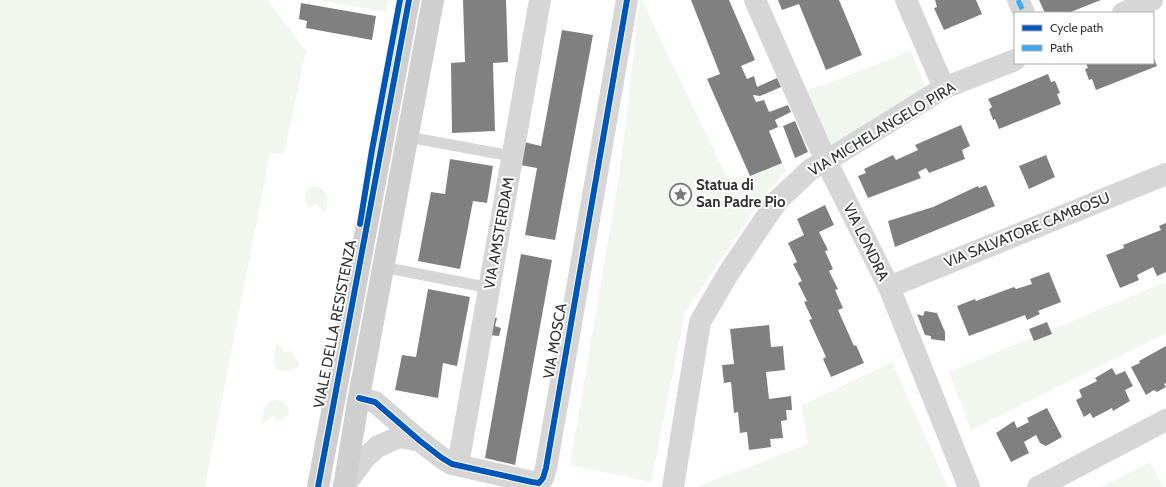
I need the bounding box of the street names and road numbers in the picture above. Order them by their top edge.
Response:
street label: VIA MICHELANGELO PIRA [805,78,959,180]
street label: VIA AMSTERDAM [480,176,518,290]
street label: VIA SALVATORE CAMBOSU [942,188,1112,272]
street label: VIA LONDRA [839,200,893,284]
street label: VIALE DELLA RESISTENZA [310,237,360,410]
street label: VIA MOSCA [539,301,571,380]

